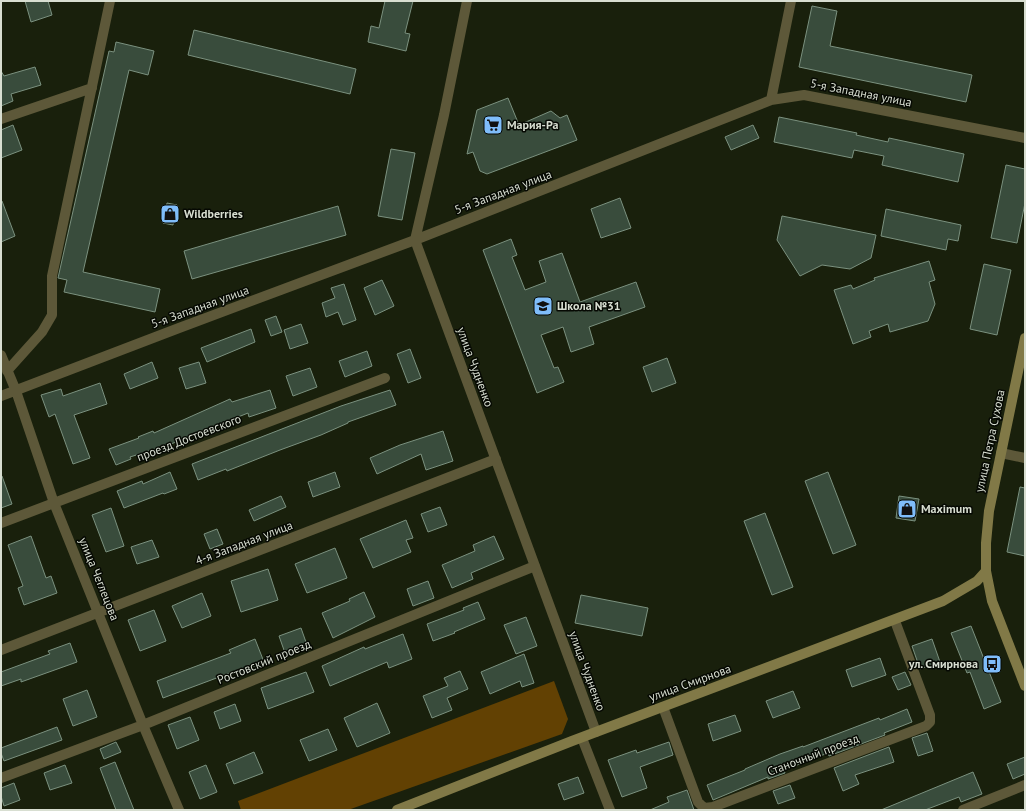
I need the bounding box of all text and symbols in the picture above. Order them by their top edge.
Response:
street label: 5-я Западная улица [809,75,913,110]
supermarket icon: Мария-Ра [482,114,504,136]
place label: Мария-Ра [507,117,559,132]
street label: 5-я Западная улица [452,166,554,217]
shop icon: Wildberries [159,203,181,225]
place label: Wildberries [184,206,243,221]
street label: 5-я Западная улица [149,282,251,331]
school or university icon: Школа №31 [532,295,554,317]
place label: Школа №31 [557,298,621,313]
street label: улица Чудненко [454,325,497,409]
street label: улица Петра Сухова [971,388,1008,494]
street label: проезд Достоевского [134,411,243,464]
shop icon: Maximum [896,498,918,520]
place label: Maximum [921,501,972,516]
street label: 4-я Западная улица [193,517,295,568]
street label: улица Чеглецова [76,535,123,623]
street label: улица Чудненко [566,629,609,713]
street label: Ростовский проезд [215,636,313,687]
bus stop icon: ул. Смирнова [981,653,1003,675]
place label: ул. Смирнова [908,656,978,671]
street label: улица Смирнова [647,661,733,704]
street label: Станочный проезд [765,730,861,779]

